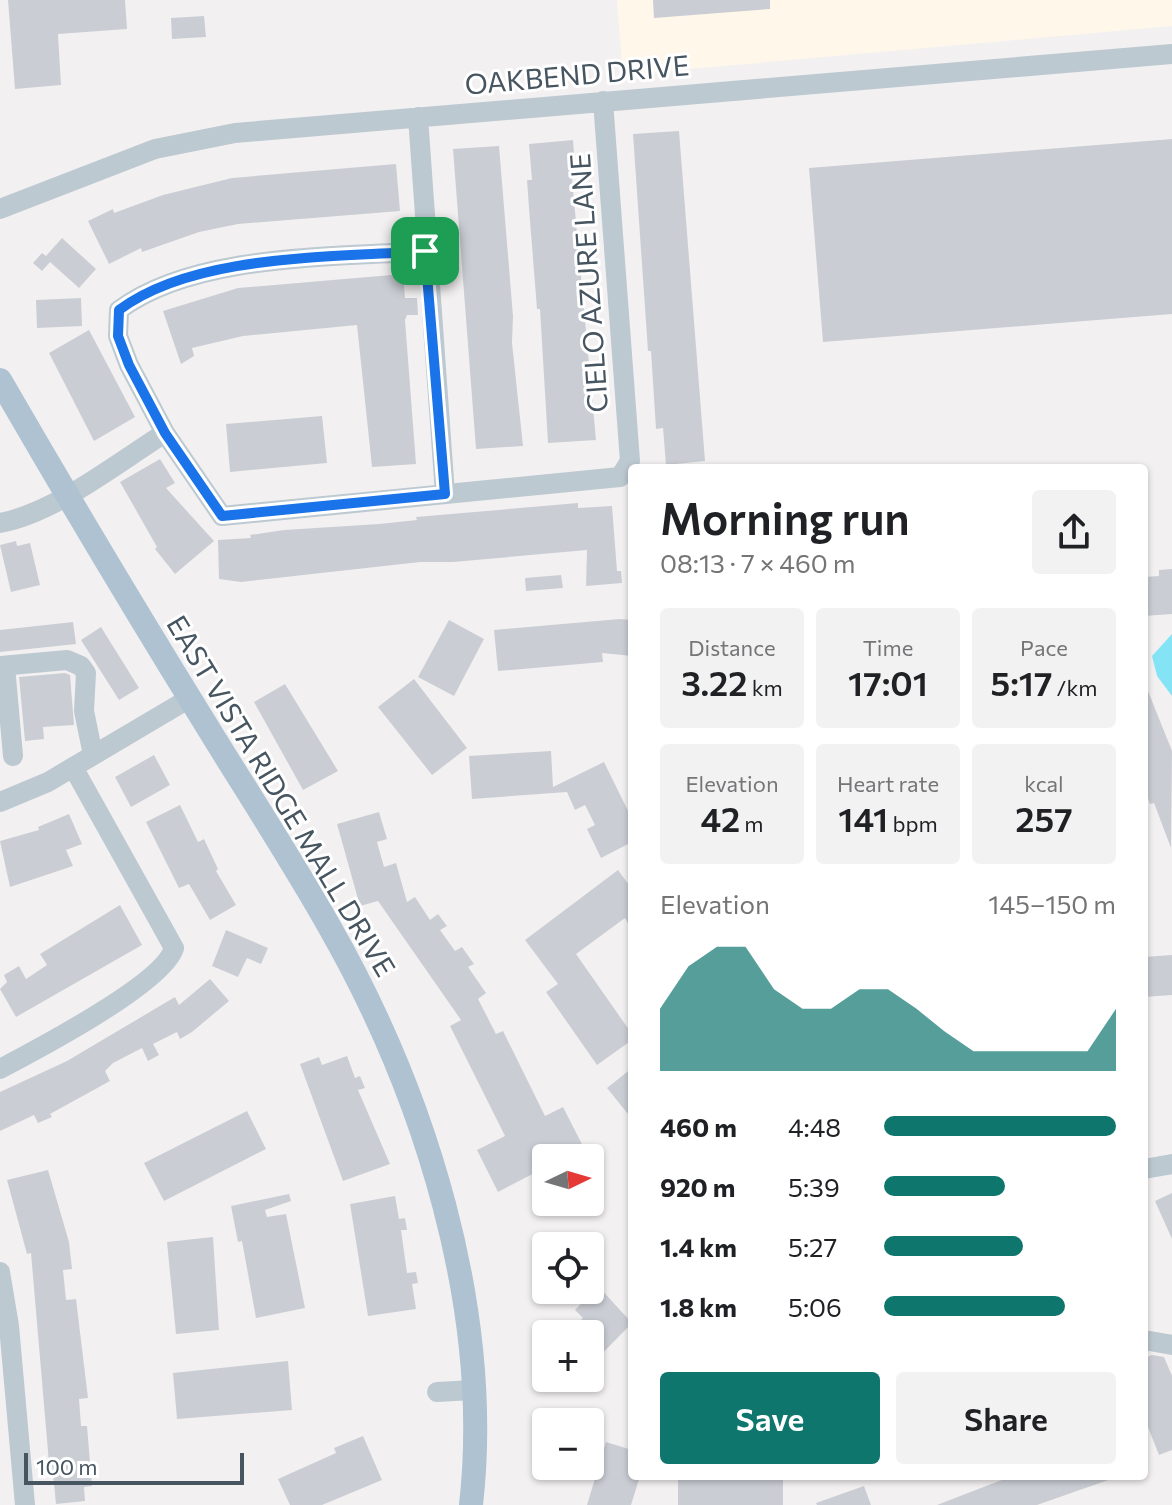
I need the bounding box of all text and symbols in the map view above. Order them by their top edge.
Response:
street label: OAKBEND DRIVE [463,47,690,101]
street label: CIELO AZURE LANE [562,152,614,414]
pin [391,217,459,285]
icon: arrive [403,229,447,273]
text: Morning run [660,490,910,544]
button: share [1032,490,1116,574]
text: 08:13 · 7 × 460 m [660,547,855,578]
street label: EAST VISTA RIDGE MALL DRIVE [160,609,403,982]
text: Distance [688,634,776,661]
text: Time [863,634,913,661]
text: Pace [1020,634,1068,661]
text: 3.22 [681,661,747,703]
text: 17:01 [848,661,928,703]
text: 5:17 [990,661,1052,703]
text: km [747,674,783,701]
text: /km [1052,674,1098,701]
text: Elevation [686,770,778,797]
text: Heart rate [837,770,939,797]
text: kcal [1024,770,1064,797]
text: 42 [701,797,740,839]
text: 141 [838,797,888,839]
text: 257 [1015,797,1073,839]
text: m [740,810,763,837]
text: bpm [888,810,938,837]
text: Elevation [660,888,770,919]
text: 145–150 m [988,888,1116,919]
text: 460 m [660,1111,737,1142]
text: 4:48 [788,1111,841,1142]
north arrow [532,1144,604,1216]
map controls [532,1144,604,1480]
text: 920 m [660,1171,735,1202]
text: 5:39 [788,1171,840,1202]
text: 1.4 km [660,1231,737,1262]
text: 5:27 [788,1231,837,1262]
button: locate [532,1232,604,1304]
text: 1.8 km [660,1291,737,1322]
text: 5:06 [788,1291,842,1322]
button: + [532,1320,604,1392]
button: Save [660,1372,880,1464]
button: Share [896,1372,1116,1464]
button: − [532,1408,604,1480]
scale bar [24,1449,244,1485]
text: 100 m [36,1453,98,1480]

